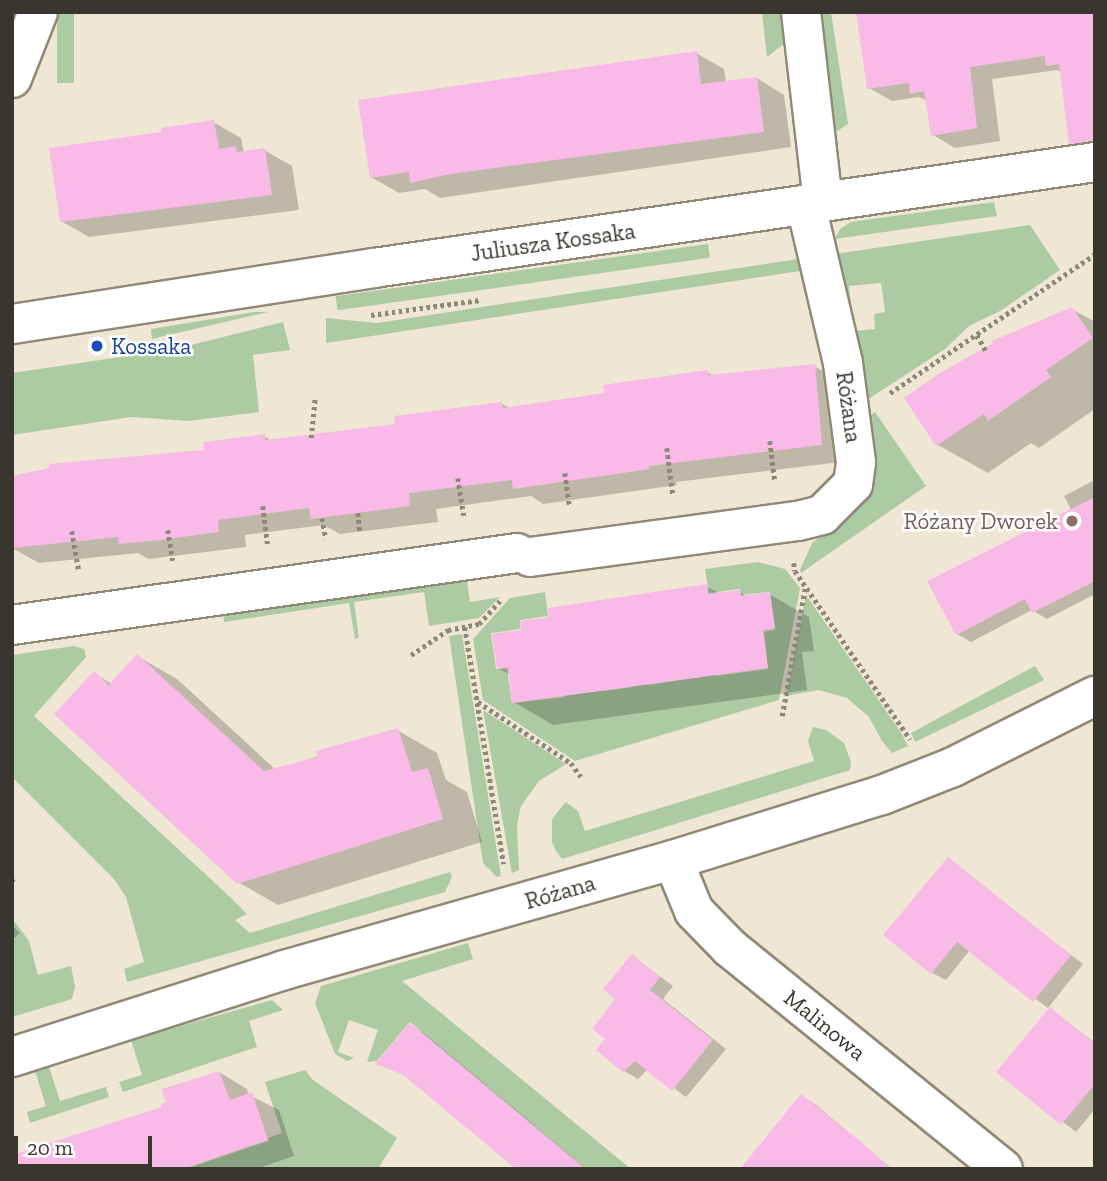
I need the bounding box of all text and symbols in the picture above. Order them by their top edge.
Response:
street label: Juliusza Kossaka [469,217,637,267]
place label: Kossaka [111,332,191,360]
marker: Kossaka [89,338,105,354]
street label: Różana [830,370,868,444]
place label: Różany Dworek [903,507,1058,535]
marker: Różany Dworek [1064,513,1080,529]
street label: Różana [522,869,598,915]
street label: Malinowa [779,984,871,1066]
scale bar [18,1122,156,1166]
text: 20 m [27,1135,73,1160]

